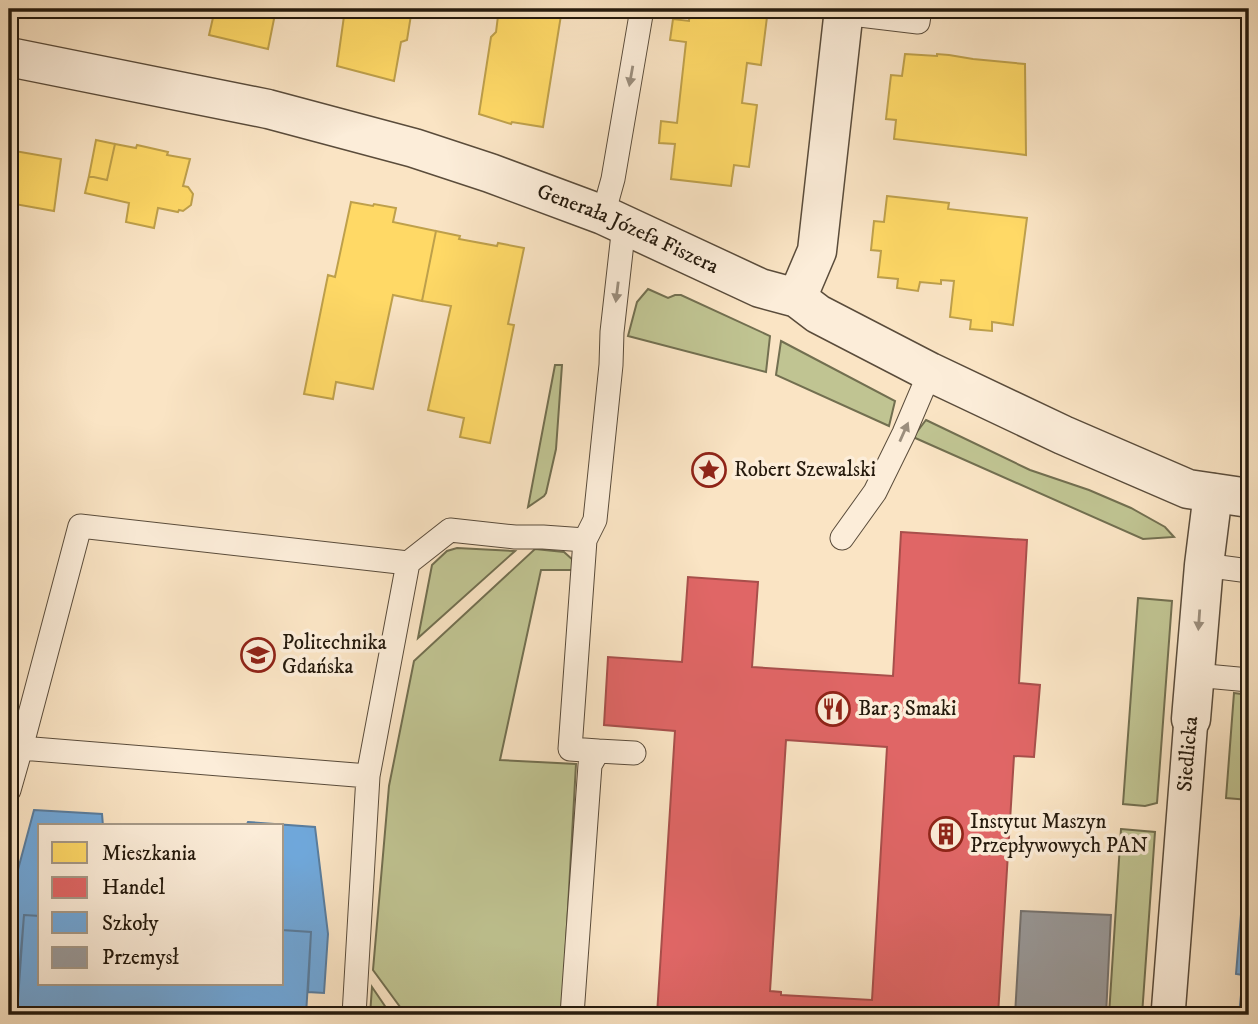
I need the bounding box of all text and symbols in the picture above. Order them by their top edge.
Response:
one-way arrow [625,65,636,87]
street label: Generała Józefa Fiszera [533,179,723,280]
one-way arrow [612,282,623,304]
one-way arrow [899,422,910,443]
place icon: Robert Szewalski [690,451,728,489]
place label: Robert Szewalski [734,457,876,483]
one-way arrow [1193,609,1204,631]
place label: Politechnika Gdańska [282,630,387,680]
school or university icon: Politechnika Gdańska [239,636,277,674]
restaurant icon: Bar 3 Smaki [814,690,852,728]
place label: Bar 3 Smaki [858,696,956,722]
street label: Siedlicka [1172,715,1204,793]
place label: Instytut Maszyn Przepływowych PAN [970,809,1148,859]
building icon: Instytut Maszyn Przepływowych PAN [927,815,965,853]
legend [38,824,284,986]
text: Mieszkania [102,841,196,867]
text: Handel [102,875,166,901]
text: Szkoły [102,911,159,937]
text: Przemysł [102,945,179,971]

